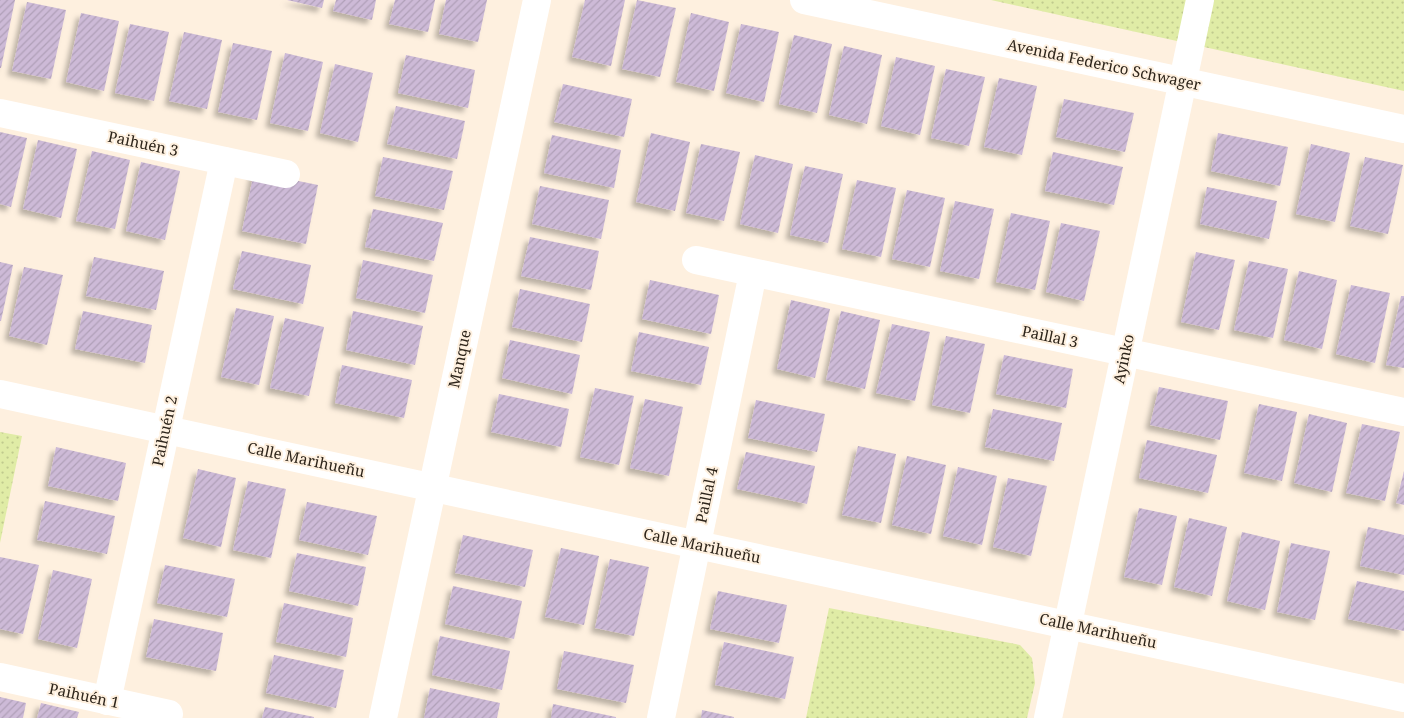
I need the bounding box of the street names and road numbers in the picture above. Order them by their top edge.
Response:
street label: Avenida Federico Schwager [1006,34,1203,94]
street label: Paihuén 3 [106,126,180,160]
street label: Paillal 3 [1020,320,1080,352]
street label: Manque [443,328,475,390]
street label: Ayinko [1108,332,1138,385]
street label: Paihuén 2 [147,394,181,468]
street label: Calle Marihueñu [246,437,367,481]
street label: Paillal 4 [690,464,722,525]
street label: Calle Marihueñu [642,523,763,567]
street label: Calle Marihueñu [1038,608,1159,652]
street label: Paihuén 1 [47,678,121,712]

